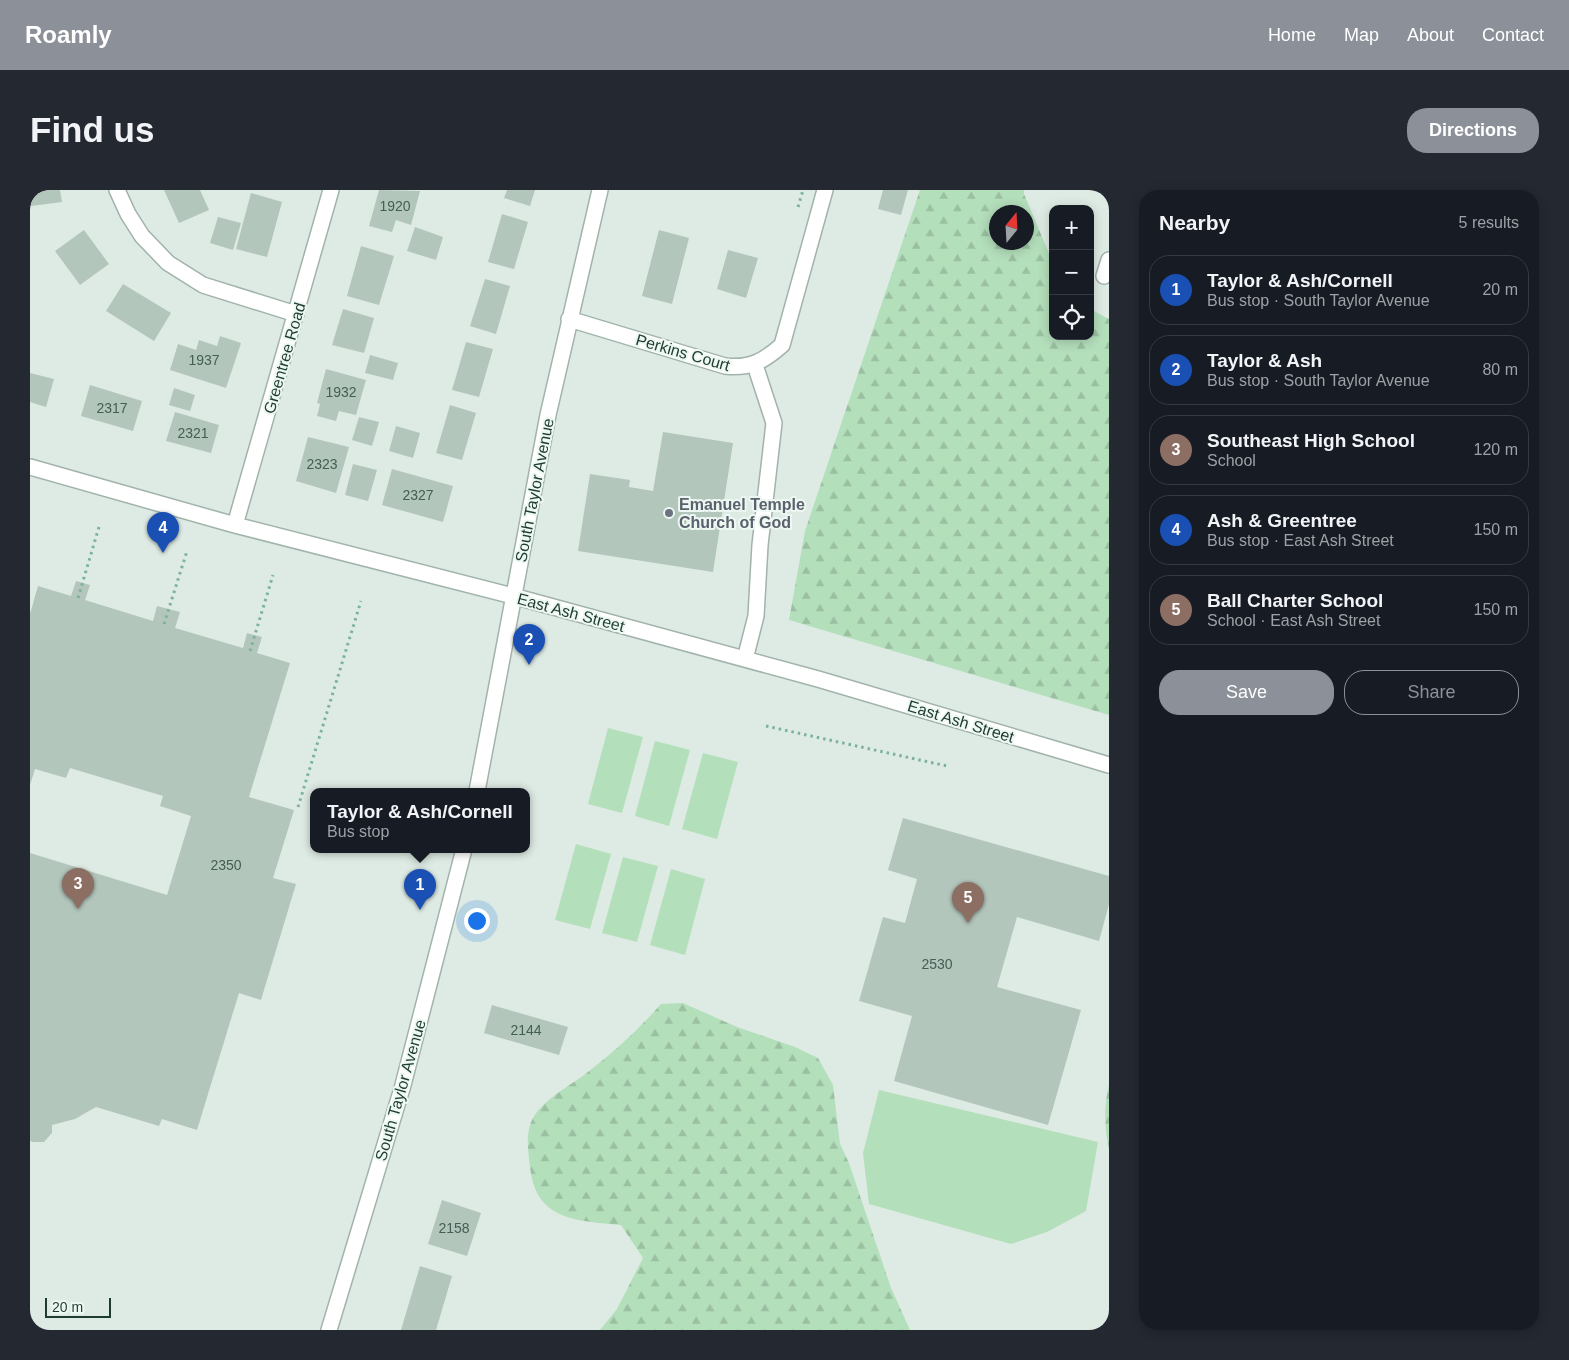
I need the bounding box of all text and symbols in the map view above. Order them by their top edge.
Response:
text: Roamly [25,21,112,48]
text: Home [1268,25,1316,45]
text: Map [1344,25,1379,45]
text: About [1407,25,1454,45]
text: Contact [1482,25,1544,45]
button: Directions [1407,108,1539,153]
text: Find us [30,110,154,149]
house number: 1920 [379,198,411,214]
north arrow [989,205,1034,250]
map controls [1049,205,1094,340]
button: + [1049,205,1094,250]
text: Nearby [1159,211,1230,234]
text: 5 results [1459,214,1519,231]
button: − [1049,250,1094,295]
text: Taylor & Ash/Cornell [1207,270,1393,291]
text: 1 [1172,281,1180,298]
text: 20 m [1482,281,1518,298]
text: Bus stop · South Taylor Avenue [1207,292,1430,309]
button: locate [1049,295,1094,340]
street label: Greentree Road [260,301,308,416]
street label: Perkins Court [634,331,732,374]
text: Taylor & Ash [1207,350,1322,371]
house number: 1937 [188,352,220,368]
text: 2 [1172,361,1180,378]
text: 80 m [1482,361,1518,378]
text: Bus stop · South Taylor Avenue [1207,372,1430,389]
house number: 1932 [325,384,357,400]
house number: 2317 [96,400,128,416]
street label: South Taylor Avenue [512,417,557,563]
house number: 2321 [177,425,209,441]
text: Southeast High School [1207,430,1415,451]
text: 3 [1172,441,1180,458]
text: 120 m [1474,441,1518,458]
text: School [1207,452,1256,469]
house number: 2323 [306,456,338,472]
house number: 2327 [402,487,434,503]
place label: Emanuel Temple Church of God [679,496,805,531]
marker: Emanuel Temple Church of God [663,507,675,519]
text: Ash & Greentree [1207,510,1357,531]
pin: 4 [147,512,179,553]
text: 4 [1172,521,1180,538]
text: 150 m [1474,521,1518,538]
text: Bus stop · East Ash Street [1207,532,1394,549]
street label: East Ash Street [515,590,627,635]
text: Ball Charter School [1207,590,1383,611]
text: 5 [1172,601,1180,618]
text: 150 m [1474,601,1518,618]
text: School · East Ash Street [1207,612,1380,629]
pin: 2 [513,624,545,665]
button: Save [1159,670,1334,715]
button: Share [1344,670,1519,715]
street label: East Ash Street [906,697,1017,746]
popup [310,788,530,853]
text: Taylor & Ash/Cornell [327,801,513,822]
text: Bus stop [327,823,389,840]
house number: 2350 [210,857,242,873]
pin: 3 [62,868,94,909]
pin: 1 [404,869,436,910]
pin: 5 [952,882,984,923]
your location [464,908,490,934]
house number: 2530 [921,956,953,972]
street label: South Taylor Avenue [372,1017,429,1163]
house number: 2144 [510,1022,542,1038]
house number: 2158 [438,1220,470,1236]
scale bar [45,1295,111,1318]
text: 20 m [52,1299,83,1315]

